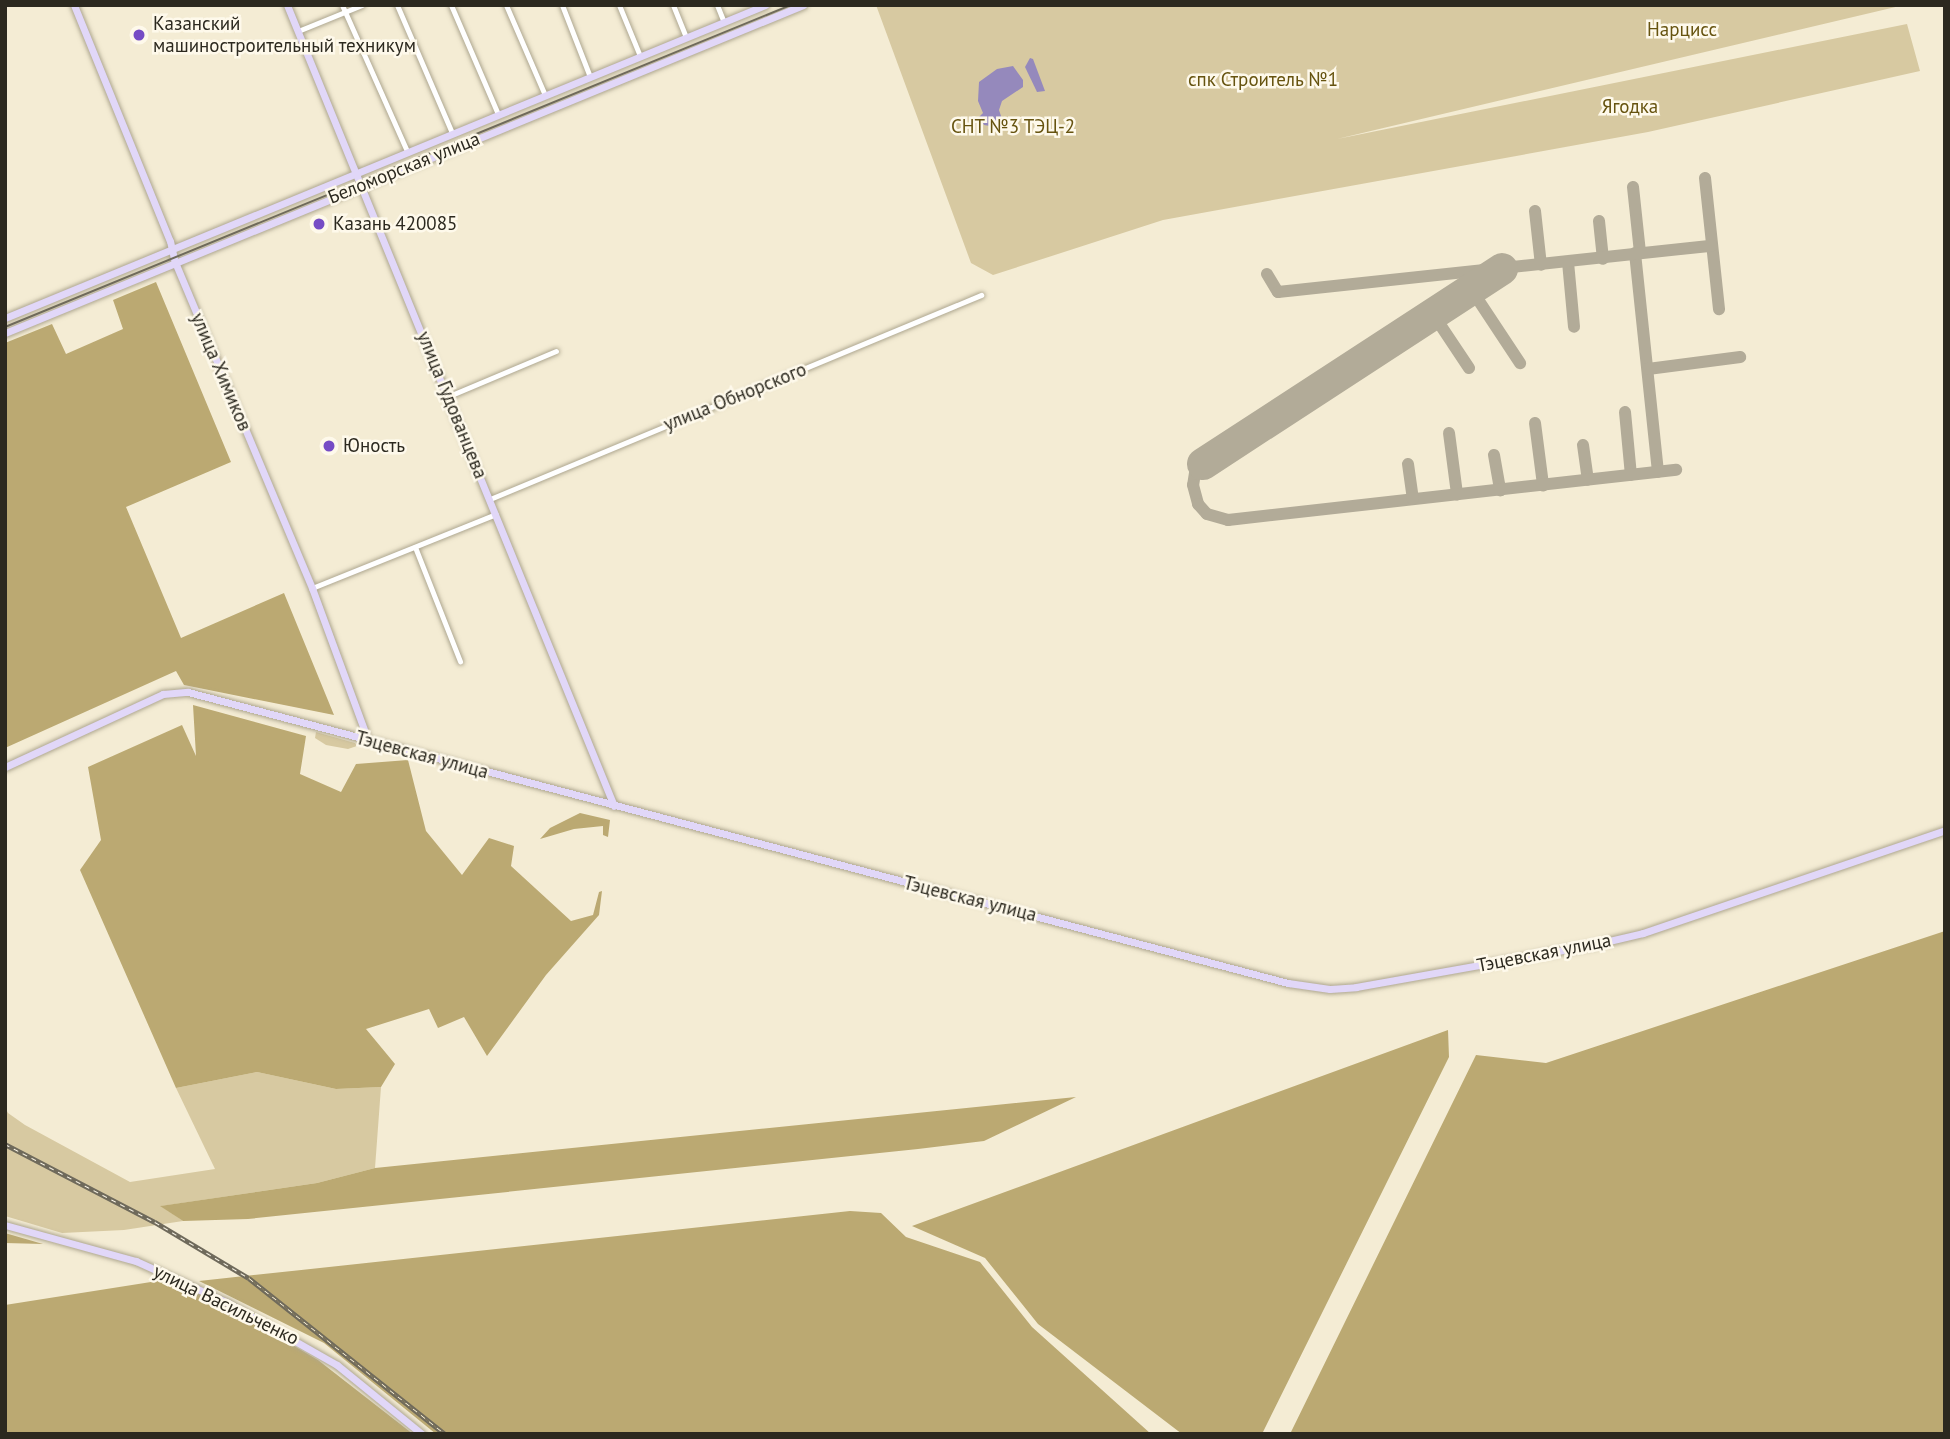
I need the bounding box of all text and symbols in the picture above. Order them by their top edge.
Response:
place label: Казанский машиностроительный техникум [153,13,416,57]
park label: Нарцисс [1647,19,1717,41]
marker: Казанский машиностроительный техникум [131,27,147,43]
park label: спк Строитель №1 [1188,69,1338,91]
park label: Ягодка [1602,96,1658,118]
park label: СНТ №3 ТЭЦ-2 [950,116,1076,138]
street label: Беломорская улица [325,127,483,209]
place label: Казань 420085 [333,213,458,235]
marker: Казань 420085 [311,216,327,232]
street label: улица Химиков [186,309,256,435]
street label: улица Гудованцева [412,328,492,482]
street label: улица Обнорского [660,358,810,436]
place label: Юность [343,435,405,457]
marker: Юность [321,438,337,454]
street label: Тэцевская улица [353,726,491,784]
street label: Тэцевская улица [901,871,1039,927]
street label: Тэцевская улица [1475,929,1613,977]
street label: улица Васильченко [150,1260,302,1350]

